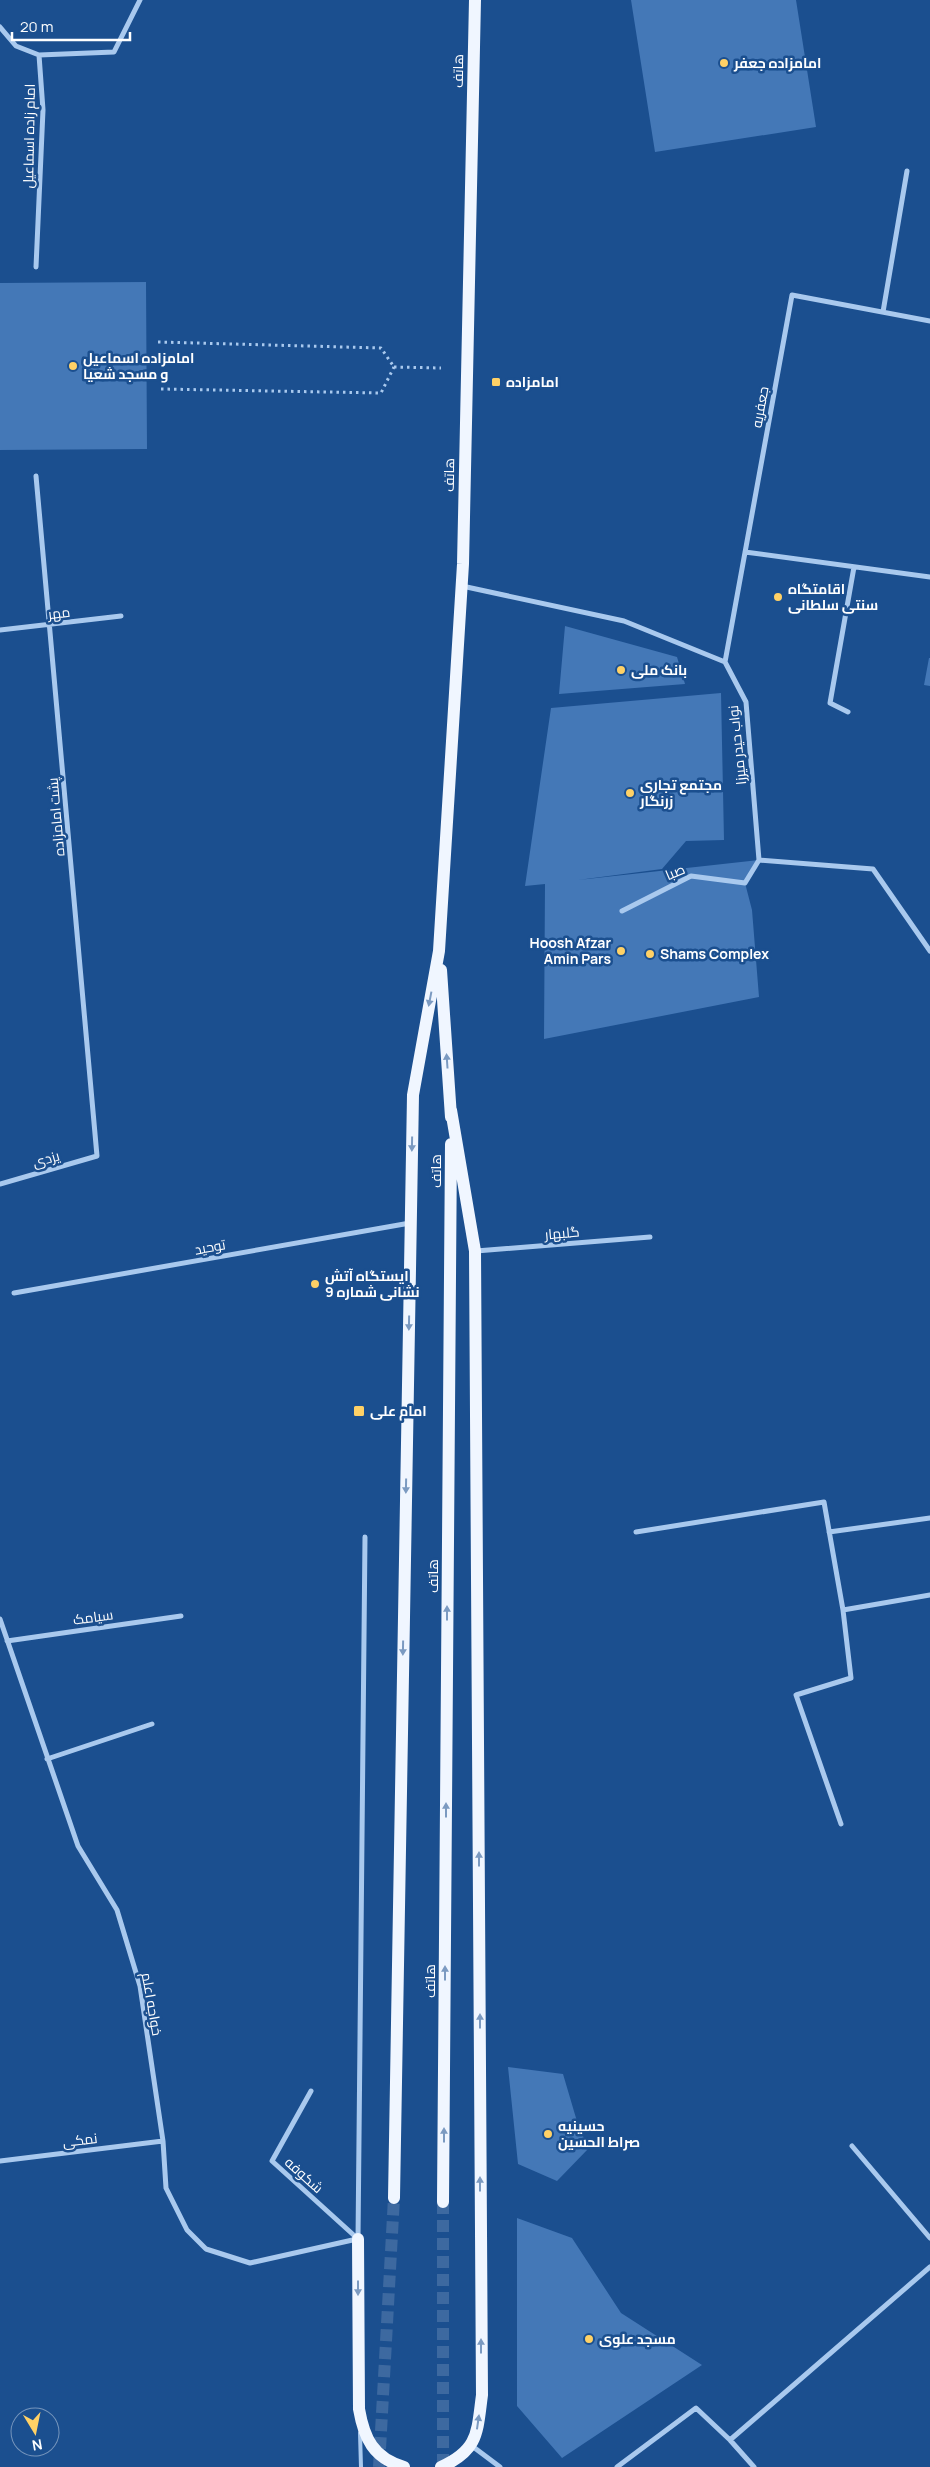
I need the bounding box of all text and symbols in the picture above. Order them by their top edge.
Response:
scale bar [12,10,130,42]
text: 20 m [20,16,53,37]
place label: امامزاده جعفر [733,53,821,72]
street label: هاتف [448,54,467,88]
marker: امامزاده جعفر [718,57,730,69]
street label: امام زاده اسماعیل [18,83,40,189]
place label: امامزاده اسماعیل و مسجد شعیا [83,348,194,383]
marker: امامزاده اسماعیل و مسجد شعیا [67,360,79,372]
place label: امامزاده [506,372,559,391]
marker: امامزاده [490,376,502,388]
street label: جعفریه [747,385,772,429]
street label: هاتف [439,458,458,492]
place label: اقامتگاه سنتی سلطانی [788,579,878,614]
marker: اقامتگاه سنتی سلطانی [772,591,784,603]
street label: مهر [46,602,71,623]
place label: بانک ملی [631,660,687,679]
marker: بانک ملی [615,664,627,676]
street label: نواب حیدر میرزا [723,704,750,786]
place label: مجتمع تجاری زرنگار [639,775,722,810]
street label: پشت امامزاده [43,777,69,857]
marker: مجتمع تجاری زرنگار [624,787,636,799]
street label: صبا [662,859,688,884]
place label: Hoosh Afzar Amin Pars [530,933,611,968]
place label: Shams Complex [660,944,769,963]
marker: Hoosh Afzar Amin Pars [615,945,627,957]
marker: Shams Complex [644,948,656,960]
one-way arrow [426,991,434,1007]
one-way arrow [443,1053,451,1069]
one-way arrow [408,1136,416,1152]
street label: یزدی [30,1146,62,1171]
street label: هاتف [426,1154,445,1188]
street label: گلبهار [543,1222,580,1244]
street label: توحید [193,1234,227,1259]
place label: ایستگاه آتش نشانی شماره 9 [325,1266,420,1301]
marker: ایستگاه آتش نشانی شماره 9 [309,1278,321,1290]
one-way arrow [405,1316,413,1332]
place label: امام علی [370,1401,427,1421]
marker: امام علی [352,1404,366,1418]
one-way arrow [402,1478,410,1494]
street label: هاتف [423,1559,442,1593]
street label: سیامک [72,1604,114,1629]
one-way arrow [443,1605,451,1621]
one-way arrow [399,1641,407,1657]
one-way arrow [442,1802,450,1818]
one-way arrow [475,1850,483,1866]
street label: هاتف [420,1964,439,1998]
one-way arrow [441,1965,449,1981]
street label: خواجه اعلم [137,1971,167,2037]
one-way arrow [476,2013,484,2029]
place label: حسینیه صراط الحسین [558,2116,640,2151]
one-way arrow [440,2127,448,2143]
street label: نمکی [62,2128,98,2151]
marker: حسینیه صراط الحسین [542,2128,554,2140]
street label: شکوفه [281,2152,328,2197]
one-way arrow [476,2175,484,2191]
one-way arrow [354,2280,362,2296]
place label: مسجد علوی [599,2329,676,2348]
marker: مسجد علوی [583,2333,595,2345]
one-way arrow [477,2338,485,2354]
north arrow [10,2407,60,2457]
one-way arrow [475,2414,483,2430]
text: N [31,2435,44,2456]

